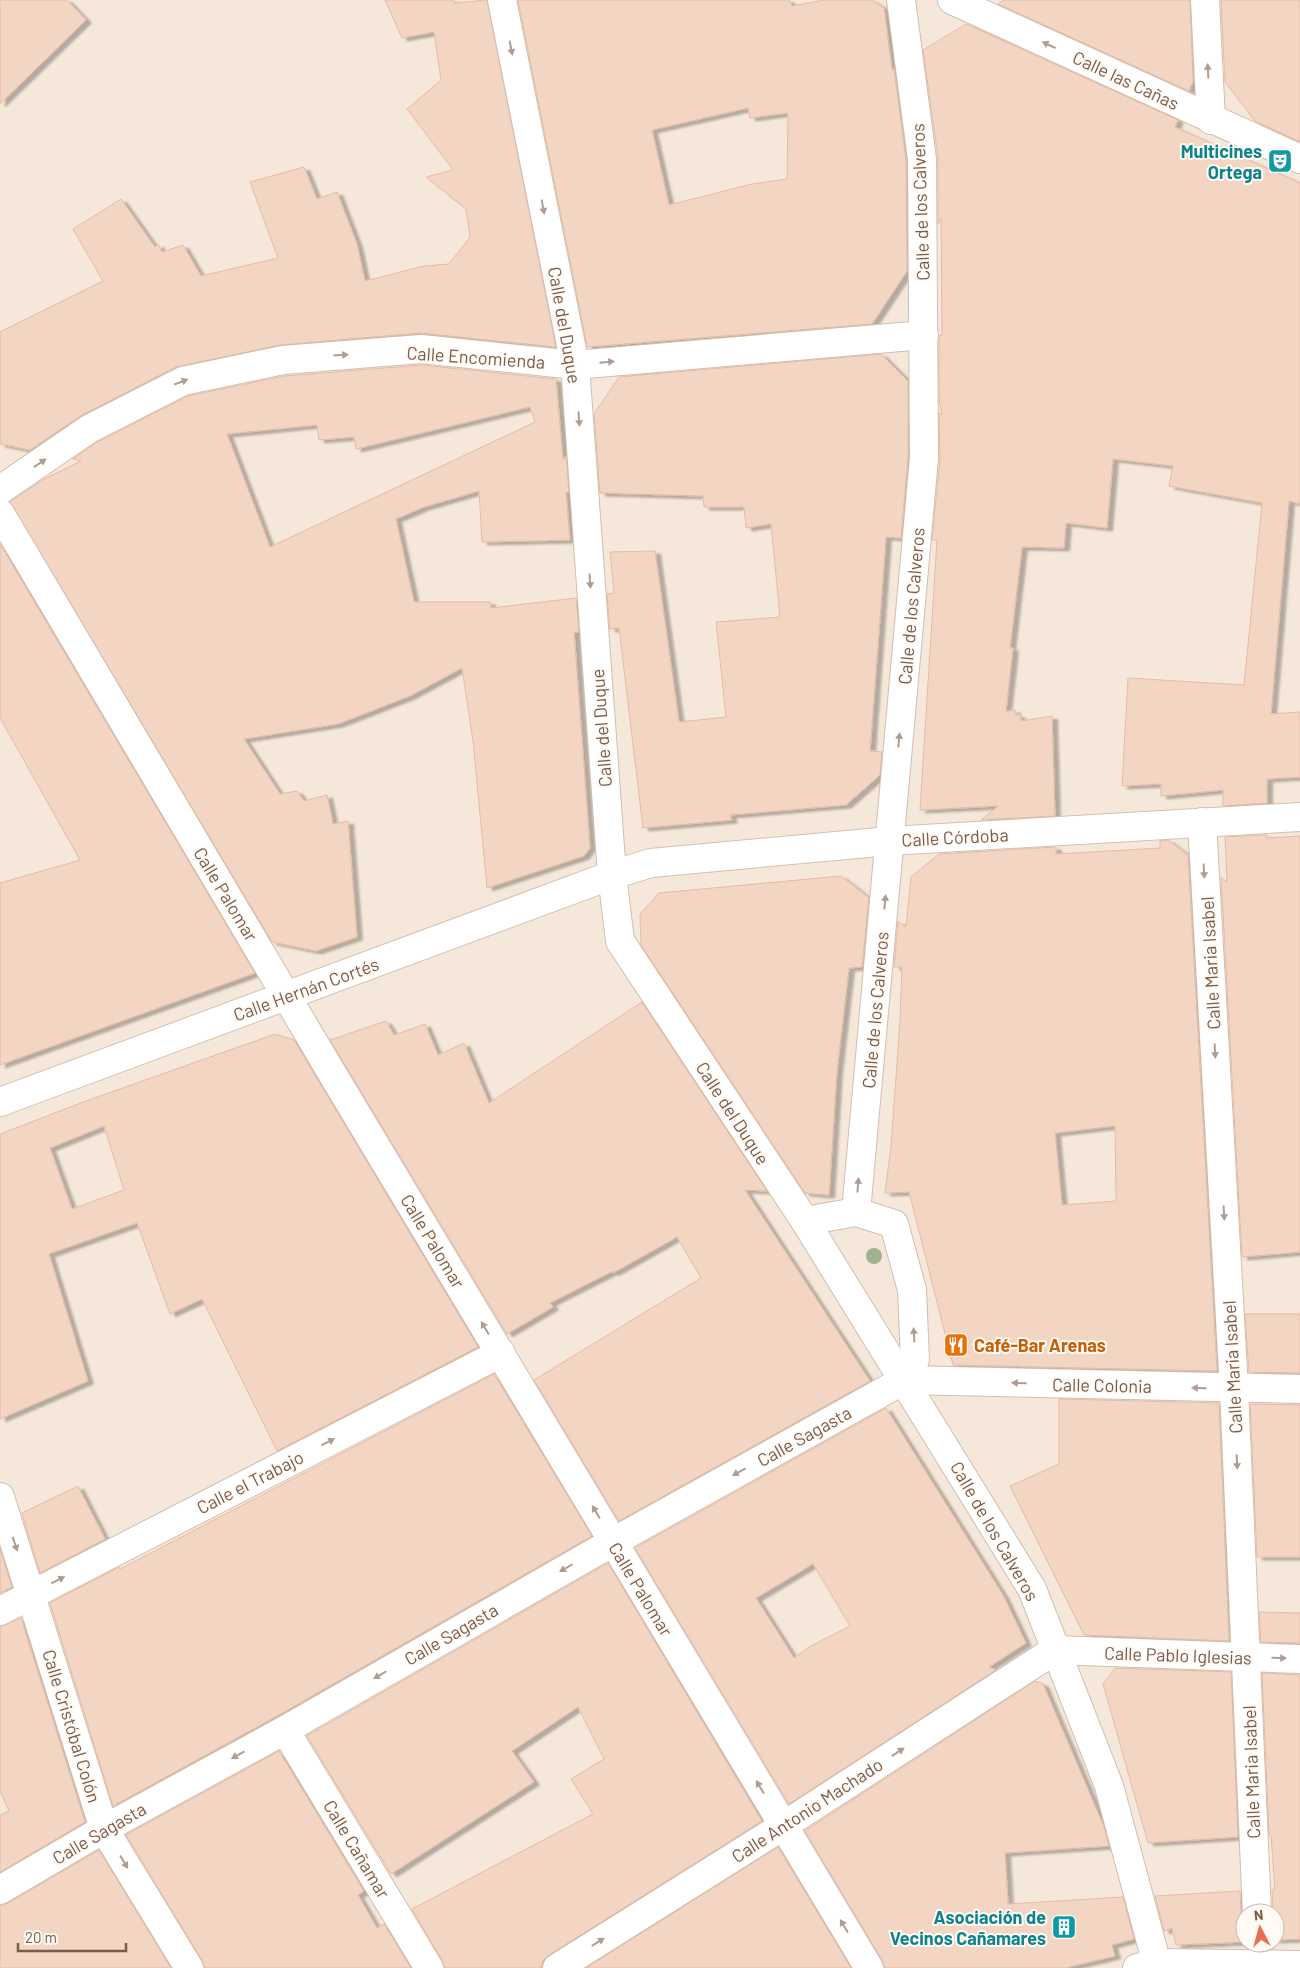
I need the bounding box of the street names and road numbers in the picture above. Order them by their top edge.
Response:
street label: Calle las Cañas [1069,46,1183,114]
street label: Calle de los Calveros [906,123,934,281]
street label: Calle del Duque [544,265,586,385]
street label: Calle Encomienda [406,341,546,373]
street label: Calle de los Calveros [893,527,929,685]
street label: Calle del Duque [586,668,616,788]
street label: Calle Córdoba [901,823,1009,851]
street label: Calle Palomar [189,843,263,945]
street label: Calle Maria Isabel [1196,896,1224,1030]
street label: Calle de los Calveros [857,931,893,1089]
street label: Calle Hernán Cortés [230,952,382,1026]
street label: Calle del Duque [692,1057,774,1169]
street label: Calle Palomar [396,1190,470,1292]
street label: Calle Maria Isabel [1218,1300,1246,1434]
street label: Calle Colonia [1052,1373,1152,1397]
street label: Calle Sagasta [753,1401,855,1471]
street label: Calle el Trabajo [193,1446,307,1518]
street label: Calle de los Calveros [946,1457,1044,1605]
street label: Calle Palomar [604,1538,678,1640]
street label: Calle Sagasta [400,1598,502,1670]
street label: Calle Pablo Iglesias [1104,1641,1252,1669]
street label: Calle Cristóbal Colón [38,1647,106,1805]
street label: Calle Maria Isabel [1238,1705,1264,1839]
street label: Calle Antonio Machado [727,1753,887,1867]
street label: Calle Cañamar [319,1796,395,1903]
street label: Calle Sagasta [48,1797,150,1869]

